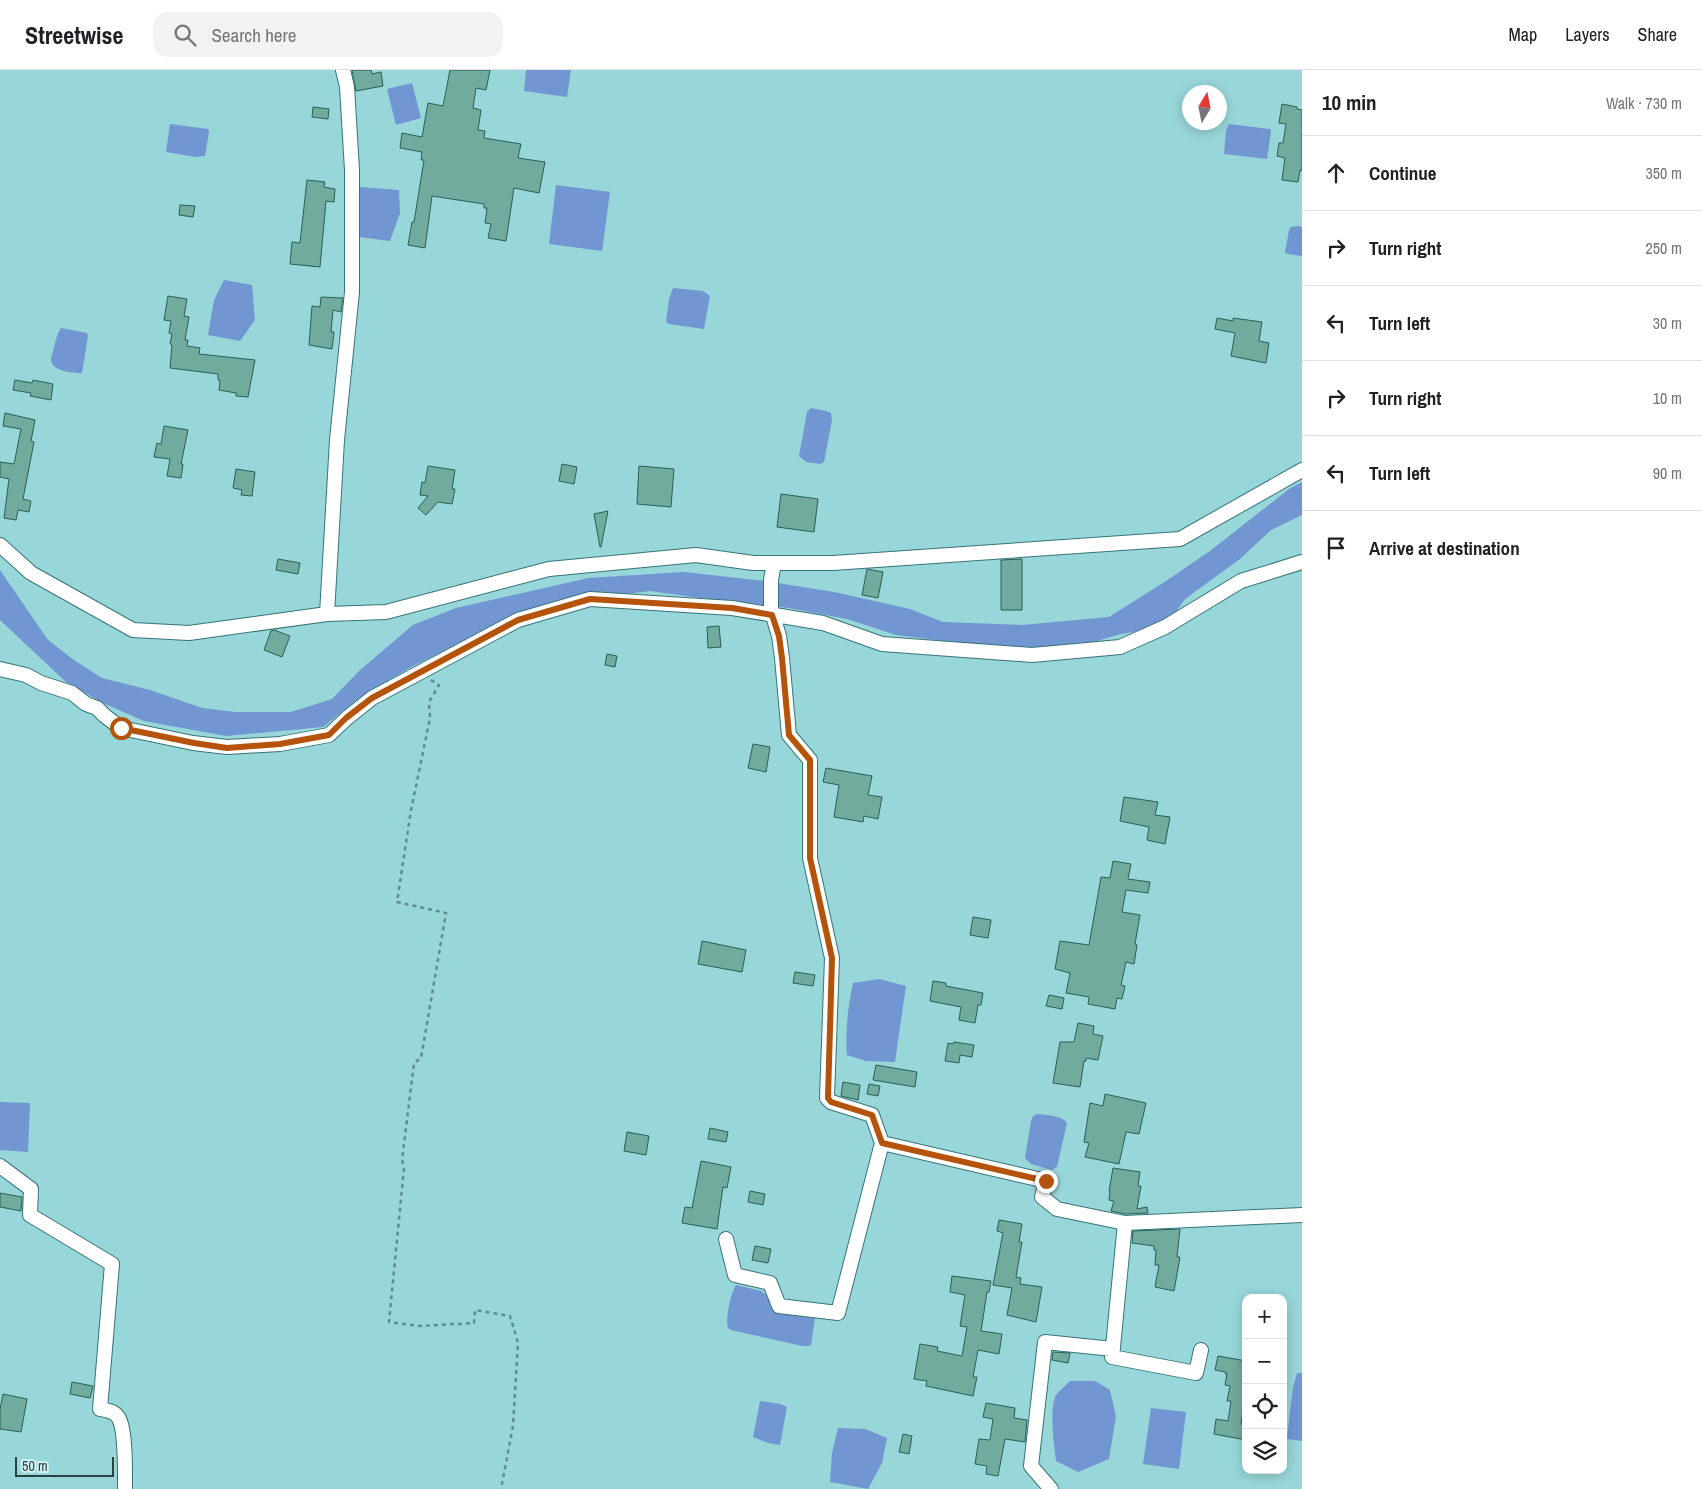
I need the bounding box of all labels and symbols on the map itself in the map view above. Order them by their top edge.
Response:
north arrow [1182,85,1227,130]
route start [110,717,133,740]
route end [1035,1170,1058,1193]
scale bar [15,1454,114,1477]

